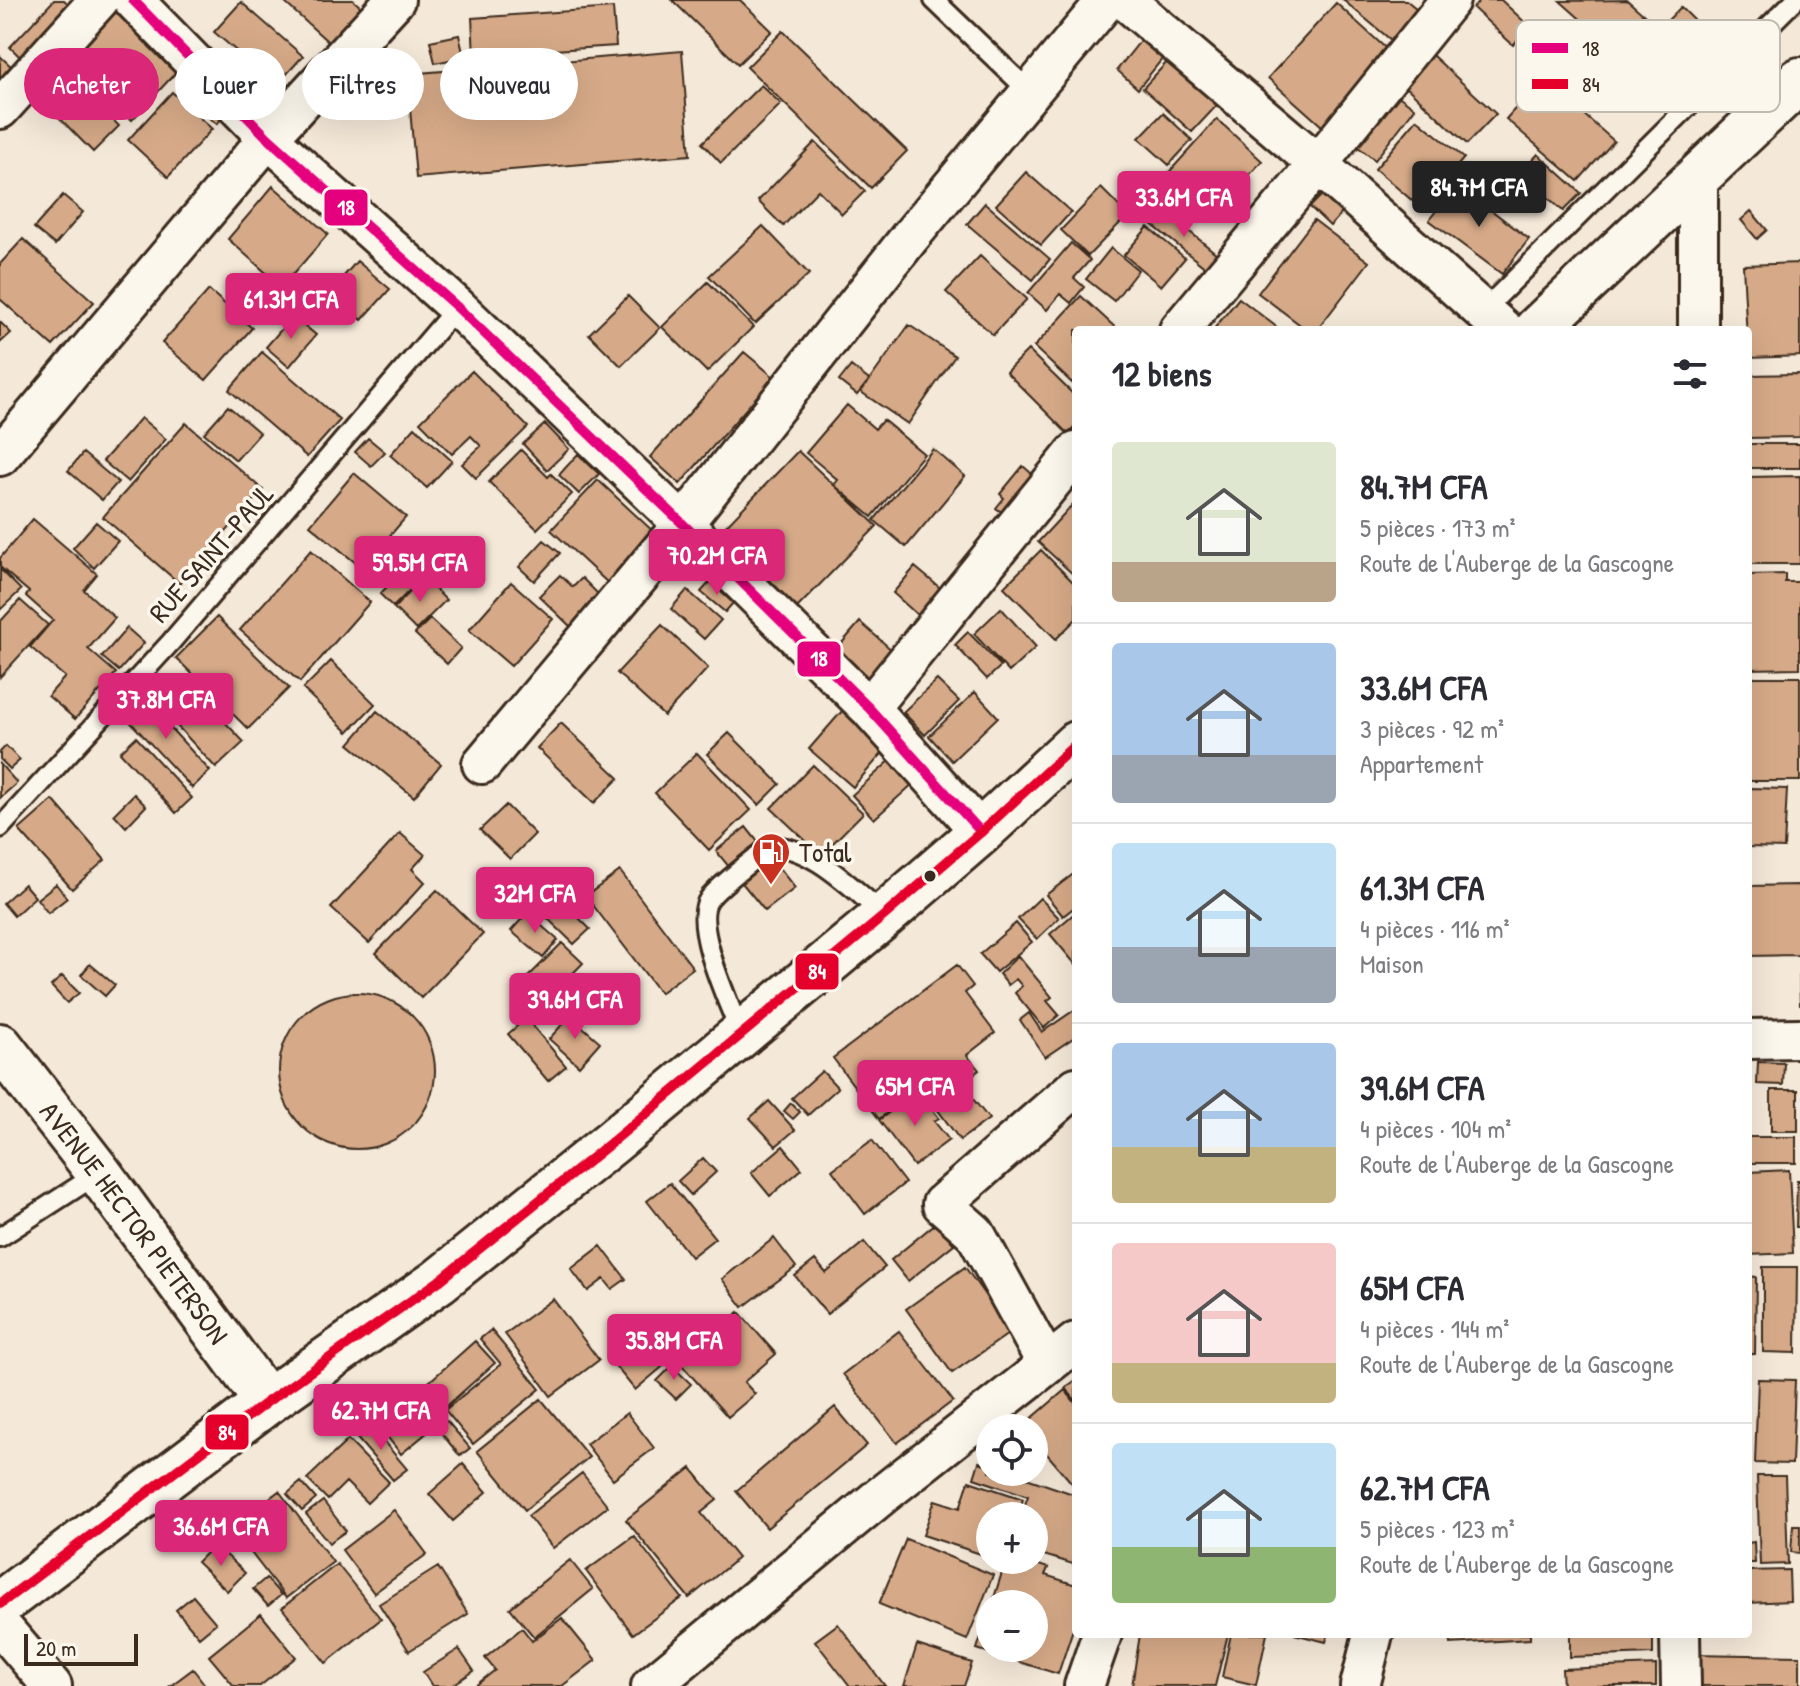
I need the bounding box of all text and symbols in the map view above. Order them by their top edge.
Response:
legend [1516,20,1780,112]
text: 18 [1582,33,1600,63]
chip: Acheter [24,48,159,120]
chip: Louer [175,48,286,120]
chip: Filtres [302,48,424,120]
chip: Nouveau [440,48,578,120]
text: 84 [1582,69,1600,99]
pin: 84.7M CFA [1387,161,1571,229]
text: 84.7M CFA [1430,169,1528,204]
pin: 33.6M CFA [1092,171,1276,239]
text: 33.6M CFA [1135,179,1233,214]
line badge: 18 [323,188,369,227]
text: 18 [337,192,355,222]
pin: 61.3M CFA [199,273,383,341]
text: 61.3M CFA [243,281,339,316]
text: 12 biens [1112,351,1212,397]
icon: filters [1668,352,1712,396]
text: 84.7M CFA [1360,464,1488,510]
icon: home [1176,474,1272,570]
street label: RUE SAINT-PAUL [140,476,282,630]
text: 5 pièces · 173 m² [1360,510,1515,545]
pin: 70.2M CFA [625,529,809,597]
pin: 59.5M CFA [328,536,512,604]
text: 70.2M CFA [667,537,767,572]
text: 59.5M CFA [372,544,468,579]
text: Route de l'Auberge de la Gascogne [1360,545,1674,580]
line badge: 18 [796,640,842,678]
text: 18 [810,643,828,673]
text: 33.6M CFA [1360,665,1487,711]
pin: 37.8M CFA [74,673,258,741]
icon: home [1176,675,1272,771]
text: 37.8M CFA [116,681,216,716]
text: 3 pièces · 92 m² [1360,711,1504,746]
text: Appartement [1360,746,1483,781]
fuel station icon: Total [750,831,792,886]
place label: Total [799,833,852,871]
text: 61.3M CFA [1360,865,1484,911]
pin: 32M CFA [461,867,609,935]
unlabelled marker [922,868,938,884]
text: 32M CFA [494,875,576,910]
icon: home [1176,875,1272,971]
text: 4 pièces · 116 m² [1360,911,1510,946]
text: Maison [1360,946,1424,981]
line badge: 84 [794,952,840,991]
text: 84 [808,956,826,986]
pin: 39.6M CFA [483,973,667,1041]
text: 39.6M CFA [527,981,623,1016]
pin: 65M CFA [841,1060,989,1128]
text: 39.6M CFA [1360,1065,1485,1111]
text: 65M CFA [875,1068,955,1103]
icon: home [1176,1075,1272,1171]
street label: AVENUE HECTOR PIETERSON [31,1094,237,1352]
text: 4 pièces · 104 m² [1360,1111,1511,1146]
text: Route de l'Auberge de la Gascogne [1360,1146,1674,1181]
text: 65M CFA [1360,1265,1464,1311]
icon: home [1176,1275,1272,1371]
text: 4 pièces · 144 m² [1360,1311,1509,1346]
pin: 35.8M CFA [582,1314,766,1382]
text: 35.8M CFA [625,1322,723,1357]
text: Route de l'Auberge de la Gascogne [1360,1346,1674,1381]
pin: 62.7M CFA [289,1384,473,1452]
text: 62.7M CFA [331,1392,431,1427]
line badge: 84 [204,1413,250,1451]
map controls [976,1414,1048,1662]
button: locate [976,1414,1048,1486]
text: 84 [218,1417,236,1447]
text: 62.7M CFA [1360,1465,1490,1511]
icon: home [1176,1475,1272,1571]
pin: 36.6M CFA [129,1500,313,1568]
button: + [976,1502,1048,1574]
text: 36.6M CFA [173,1508,269,1543]
text: 5 pièces · 123 m² [1360,1511,1515,1546]
text: Route de l'Auberge de la Gascogne [1360,1546,1674,1581]
button: − [976,1590,1048,1662]
scale bar [24,1630,138,1666]
text: 20 m [36,1633,76,1663]

